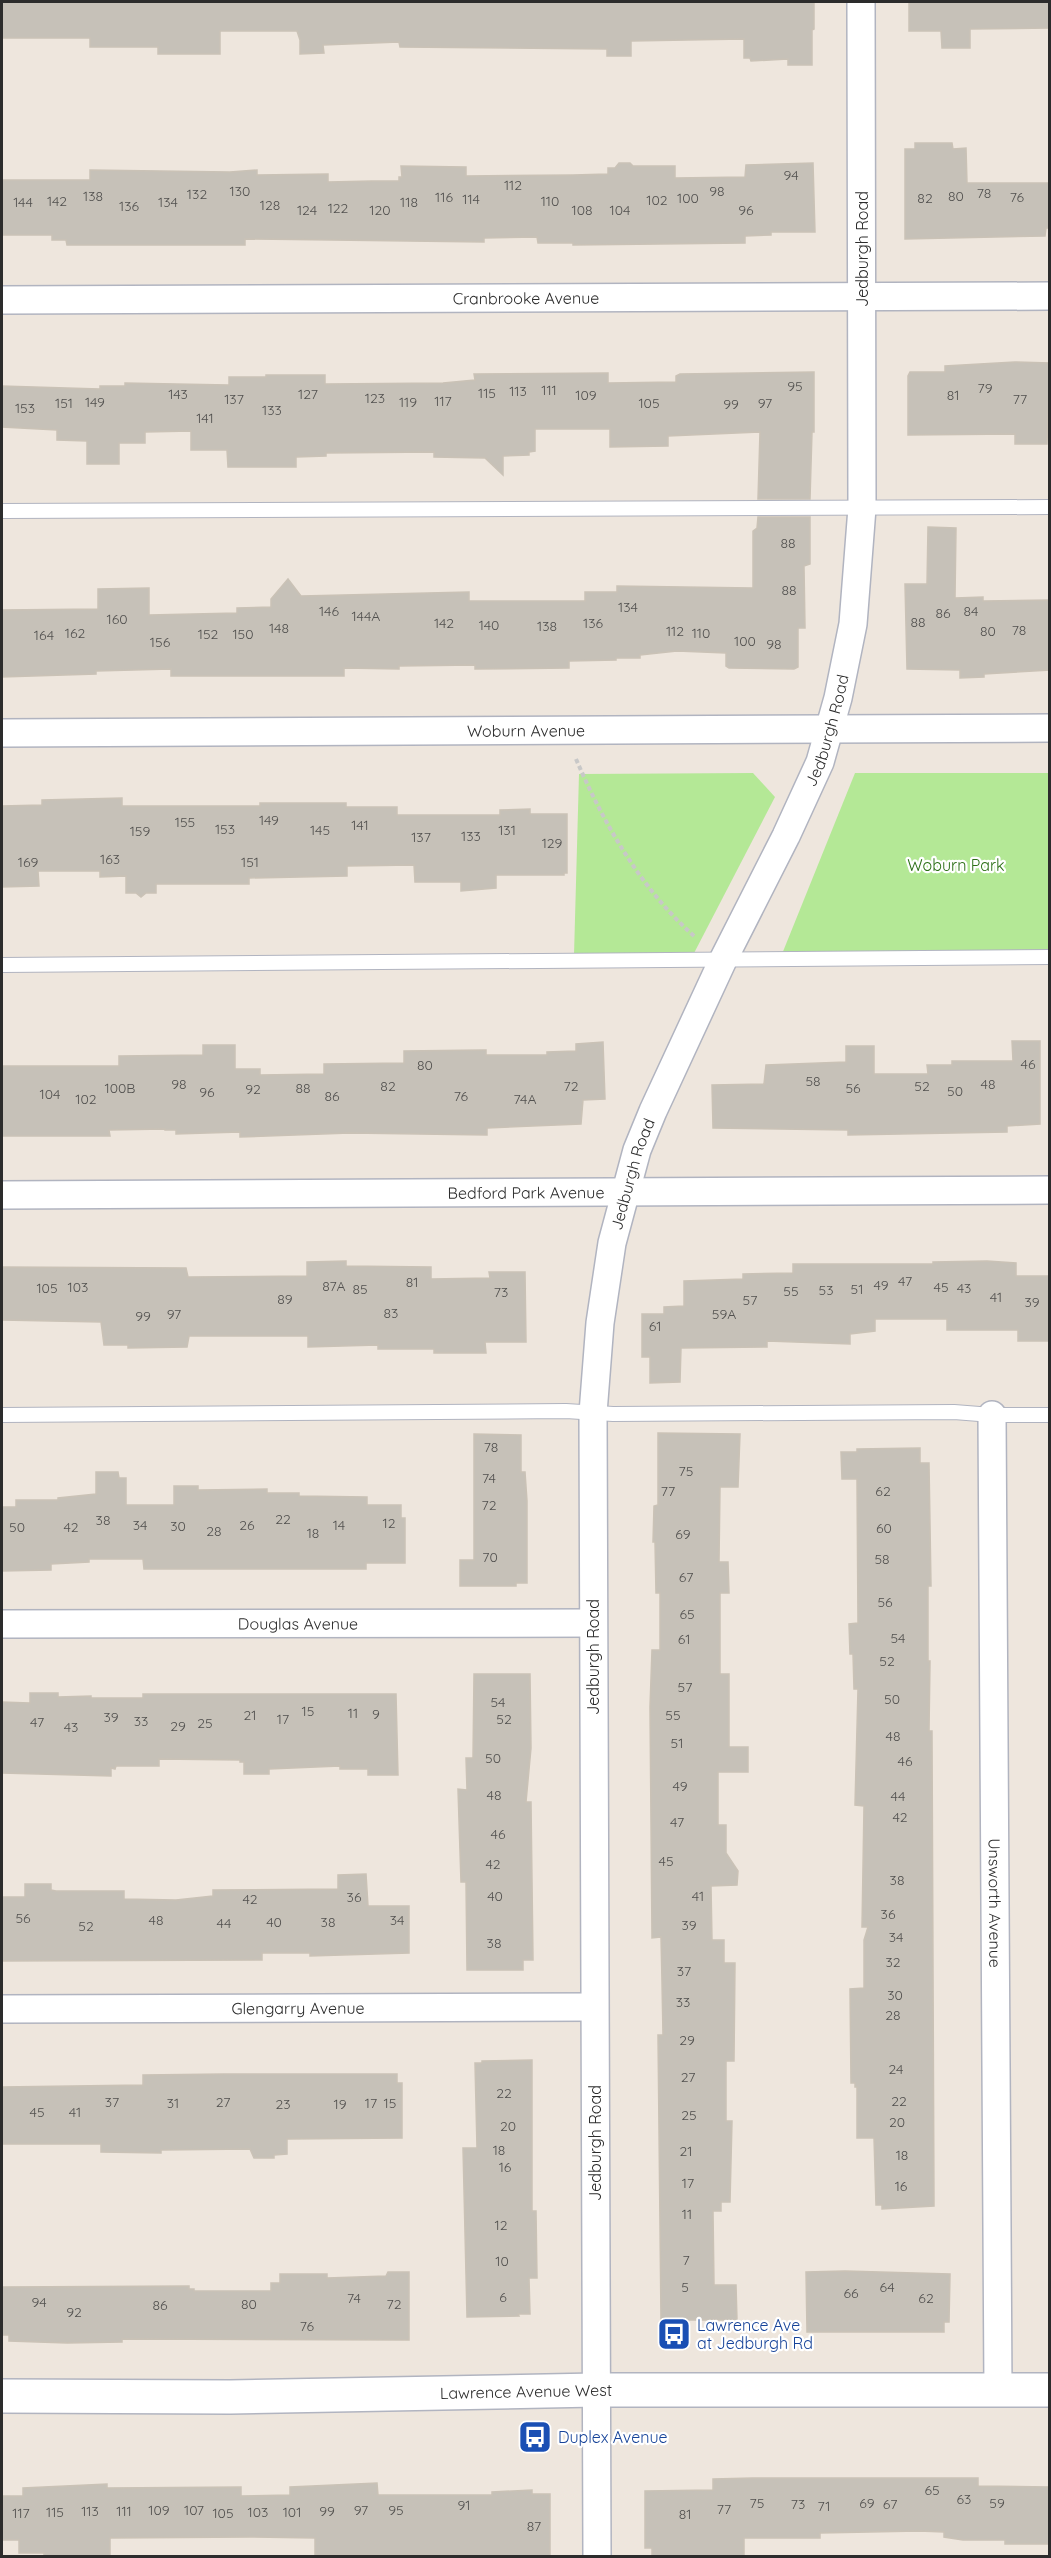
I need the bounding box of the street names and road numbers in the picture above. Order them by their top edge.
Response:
street label: Jedburgh Road [852,191,872,307]
street label: Cranbrooke Avenue [453,288,599,308]
street label: Jedburgh Road [800,673,853,789]
street label: Woburn Avenue [467,720,585,741]
street label: Jedburgh Road [606,1115,659,1232]
street label: Bedford Park Avenue [447,1182,605,1203]
street label: Jedburgh Road [583,1599,603,1715]
street label: Douglas Avenue [238,1613,358,1634]
street label: Unsworth Avenue [985,1838,1005,1968]
street label: Glengarry Avenue [231,1998,365,2018]
street label: Jedburgh Road [585,2085,605,2201]
street label: Lawrence Avenue West [440,2380,612,2403]

